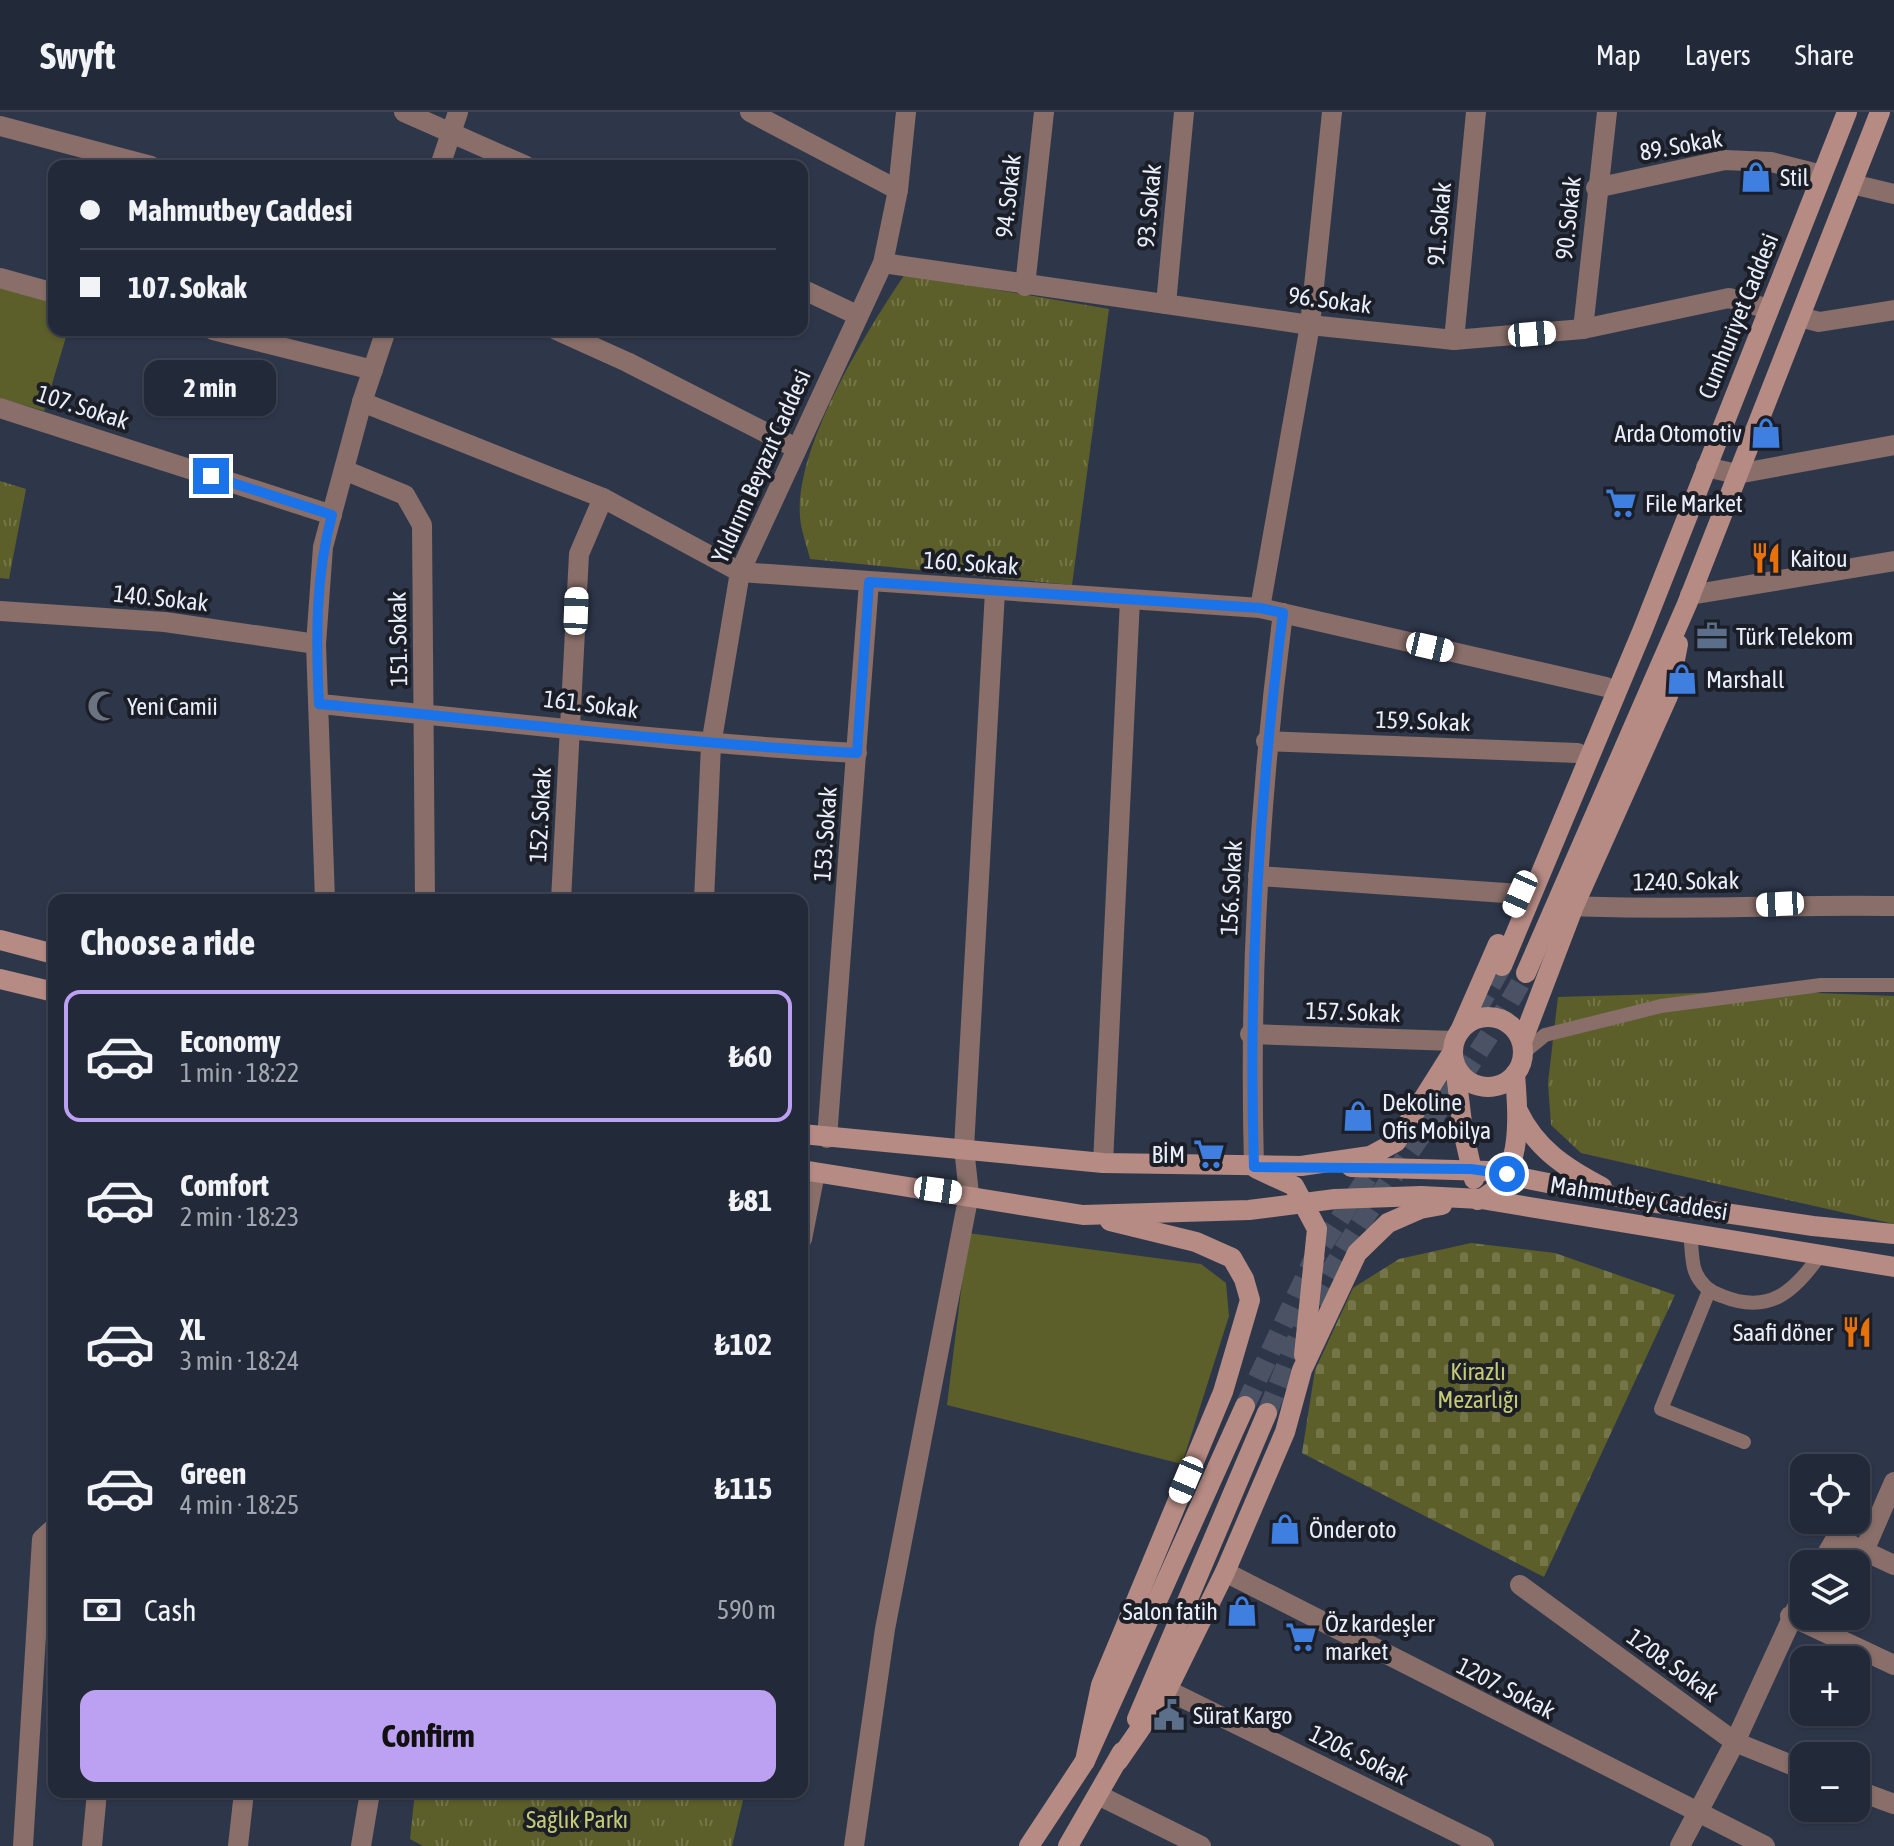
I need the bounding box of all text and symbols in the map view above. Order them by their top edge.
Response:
text: Swyft [40,34,115,77]
text: Map [1596,39,1641,71]
text: Layers [1685,39,1751,71]
text: Share [1795,39,1854,71]
street label: 89. Sokak [1637,124,1725,166]
street label: 94. Sokak [990,153,1026,239]
shop icon: Stil [1739,160,1773,194]
street label: 93. Sokak [1132,163,1166,249]
place label: Stil [1780,164,1810,191]
street label: 90. Sokak [1550,175,1586,261]
street label: 91. Sokak [1422,181,1456,267]
text: Mahmutbey Caddesi [128,193,352,227]
street label: Cumhuriyet Caddesi [1693,229,1783,403]
text: 107. Sokak [128,270,247,304]
street label: 96. Sokak [1287,281,1374,319]
car [1507,320,1557,348]
callout: 2 min [145,360,277,416]
street label: Yıldırım Beyazıt Caddesi [706,365,816,567]
text: 2 min [183,373,237,403]
street label: 107. Sokak [34,379,133,435]
shop icon: Arda Otomotiv [1749,416,1783,450]
place label: Arda Otomotiv [1614,420,1742,447]
route end [193,458,229,494]
supermarket icon: File Market [1604,486,1638,520]
place label: File Market [1645,490,1743,517]
restaurant icon: Kaitou [1749,541,1783,575]
place label: Kaitou [1790,545,1848,572]
street label: 160. Sokak [923,546,1020,580]
street label: 140. Sokak [112,580,210,616]
car [563,587,589,635]
street label: 151. Sokak [384,591,412,687]
office icon: Türk Telekom [1695,619,1729,653]
place label: Türk Telekom [1736,623,1854,650]
car [1404,630,1456,664]
shop icon: Marshall [1665,662,1699,696]
place label: Marshall [1706,666,1785,693]
street label: 161. Sokak [542,685,640,723]
mosque icon: Yeni Camii [86,689,120,723]
place label: Yeni Camii [127,693,218,720]
street label: 159. Sokak [1375,706,1471,736]
street label: 152. Sokak [524,766,556,863]
street label: 153. Sokak [808,785,842,882]
street label: 156. Sokak [1215,839,1247,936]
car [1499,867,1541,921]
street label: 1240. Sokak [1633,867,1740,895]
car [1755,891,1805,917]
text: Choose a ride [80,921,255,963]
street label: 157. Sokak [1305,997,1401,1027]
icon: car [84,1020,156,1092]
text: Economy [180,1024,281,1058]
text: ₺60 [729,1039,772,1073]
text: 1 min · 18:22 [180,1058,299,1088]
place label: Dekoline Ofis Mobilya [1382,1089,1491,1144]
shop icon: Dekoline Ofis Mobilya [1341,1099,1375,1133]
supermarket icon: BİM [1192,1137,1226,1171]
place label: BİM [1151,1141,1185,1168]
route start [1489,1156,1525,1192]
icon: car [84,1164,156,1236]
text: Comfort [180,1168,269,1202]
street label: Mahmutbey Caddesi [1548,1171,1730,1225]
car [913,1175,963,1205]
text: ₺81 [729,1183,772,1217]
text: 2 min · 18:23 [180,1202,299,1232]
icon: car [84,1308,156,1380]
text: XL [180,1312,205,1346]
restaurant icon: Saafi döner [1840,1315,1874,1349]
place label: Saafi döner [1733,1319,1834,1346]
text: ₺102 [715,1327,772,1361]
text: 3 min · 18:24 [180,1346,299,1376]
park label: Kirazlı Mezarlığı [1437,1358,1519,1413]
icon: car [84,1452,156,1524]
car [1166,1453,1206,1507]
map controls [1790,1454,1870,1822]
button: locate [1790,1454,1870,1534]
text: Green [180,1456,246,1490]
text: ₺115 [715,1471,772,1505]
text: 4 min · 18:25 [180,1490,299,1520]
shop icon: Önder oto [1268,1512,1302,1546]
place label: Önder oto [1309,1516,1397,1543]
button: layers [1790,1550,1870,1630]
icon: cash [80,1588,124,1632]
text: Cash [144,1593,197,1627]
shop icon: Salon fatih [1225,1594,1259,1628]
text: 590 m [717,1595,776,1625]
place label: Salon fatih [1123,1598,1218,1625]
place label: Öz kardeşler market [1325,1610,1436,1665]
supermarket icon: Öz kardeşler market [1284,1620,1318,1654]
street label: 1208. Sokak [1622,1623,1724,1707]
button: + [1790,1646,1870,1726]
street label: 1207. Sokak [1453,1652,1560,1724]
button: Confirm [80,1690,776,1782]
public building icon: Sürat Kargo [1152,1698,1186,1732]
place label: Sürat Kargo [1193,1702,1293,1729]
street label: 1206. Sokak [1305,1720,1413,1791]
button: − [1790,1742,1870,1822]
park label: Sağlık Parkı [526,1806,628,1833]

